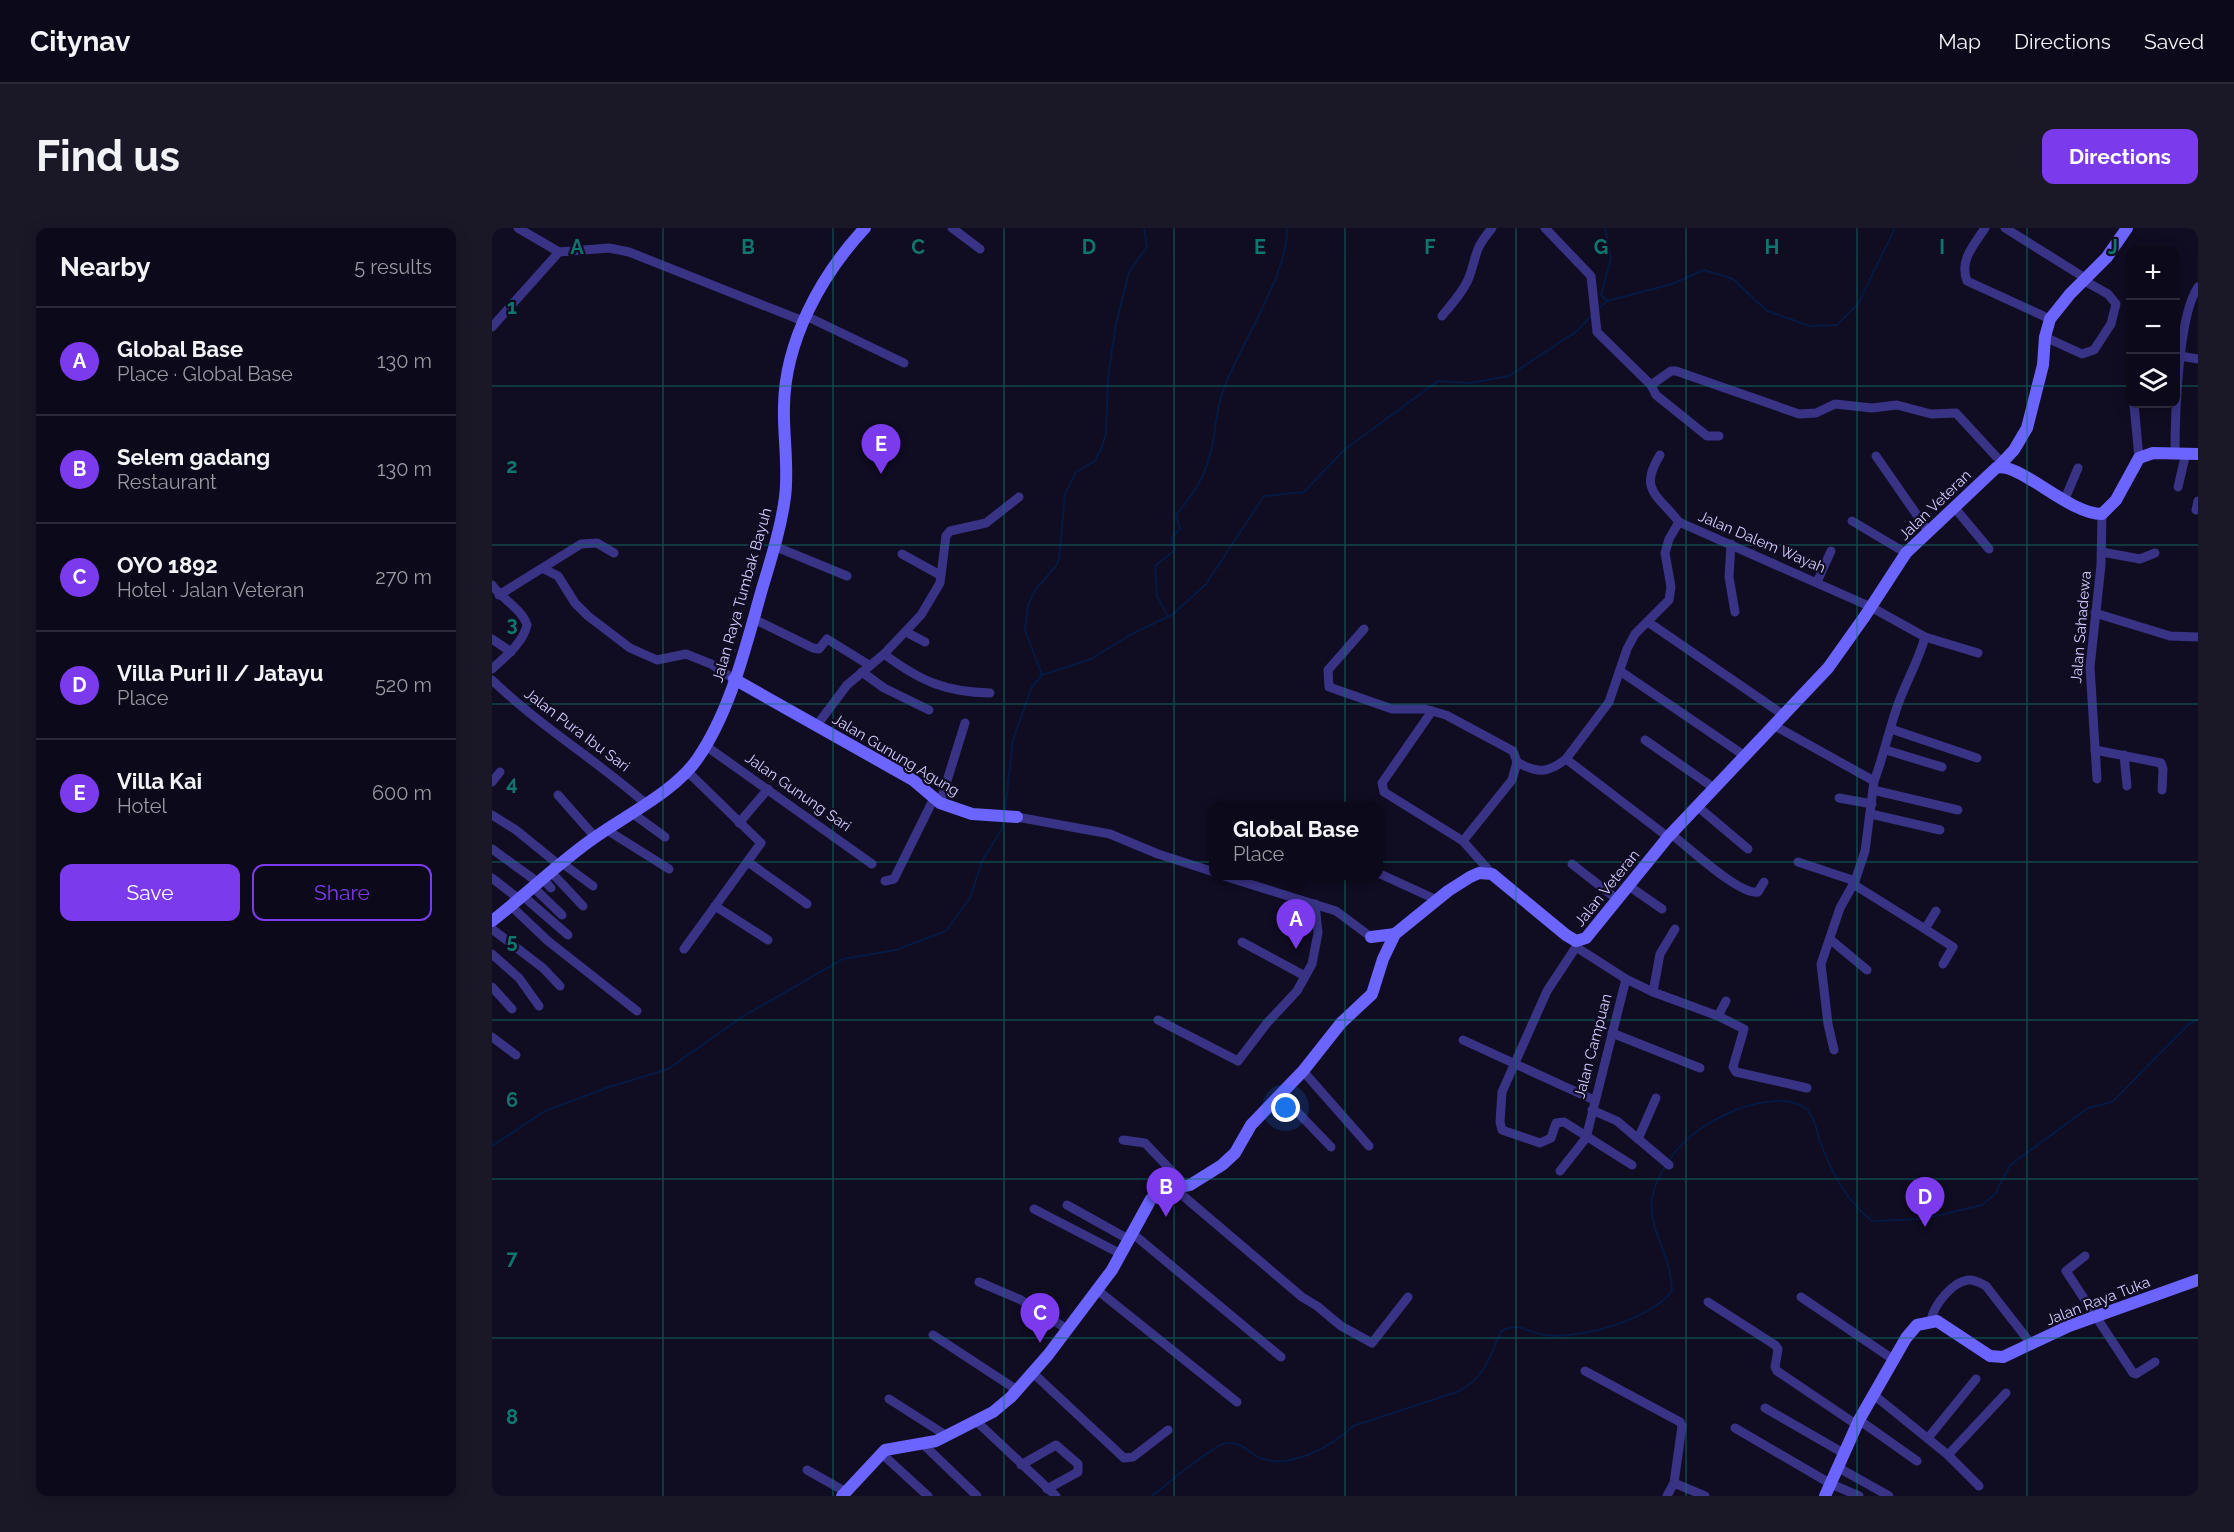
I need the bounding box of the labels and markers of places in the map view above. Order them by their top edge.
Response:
pin: E [862,424,900,474]
pin: A [1276,900,1316,949]
pin: B [1146,1168,1186,1217]
pin: D [1906,1178,1944,1227]
pin: C [1020,1294,1060,1343]

